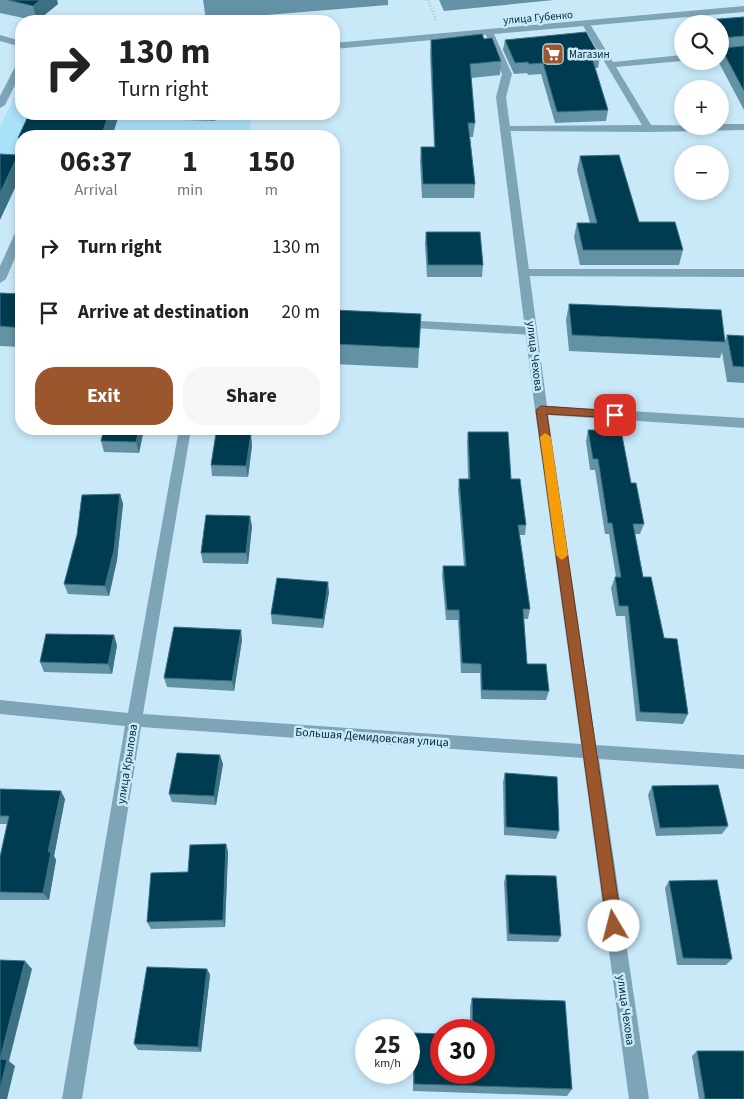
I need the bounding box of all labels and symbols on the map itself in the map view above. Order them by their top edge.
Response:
street label: улица Губенко [503,7,574,28]
supermarket icon: Магазин [541,42,565,66]
place label: Магазин [569,47,610,62]
street label: улица Чехова [522,320,547,392]
pin [594,394,636,436]
street label: улица Крылова [113,723,142,805]
street label: Большая Демидовская улица [295,724,449,751]
position arrow [587,899,639,951]
street label: улица Чехова [612,974,639,1046]
speed limit sign: 30 [430,1019,495,1084]

